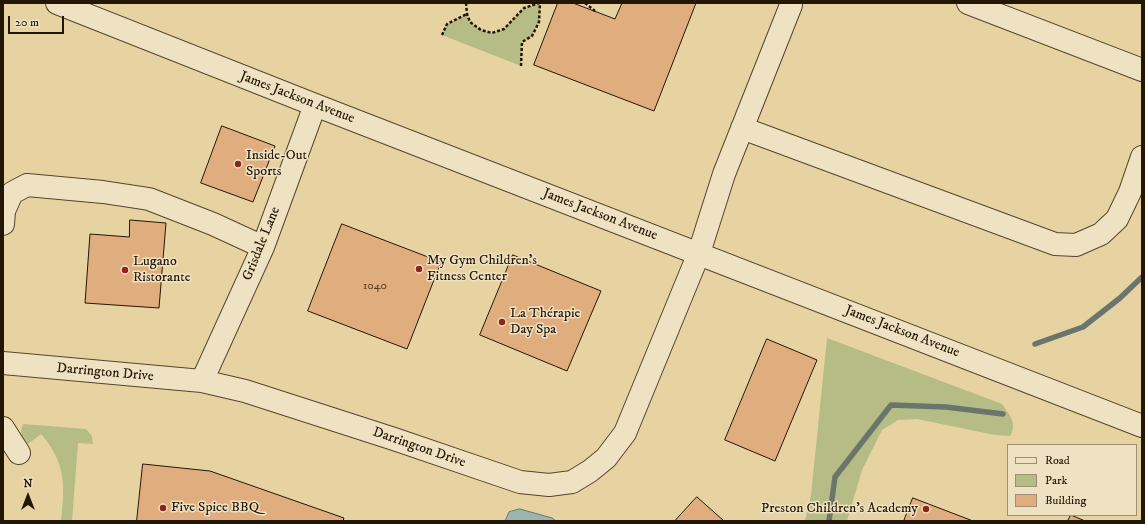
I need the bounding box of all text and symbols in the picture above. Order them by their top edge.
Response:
scale bar [10,8,66,34]
text: 20 m [15,15,39,30]
street label: James Jackson Avenue [237,68,357,128]
place label: Inside-Out Sports [246,148,307,180]
marker: Inside-Out Sports [233,159,243,169]
street label: James Jackson Avenue [540,185,660,245]
street label: Grisdale Lane [240,205,284,283]
place label: My Gym Children's Fitness Center [427,253,537,286]
place label: Lugano Ristorante [133,254,191,286]
marker: My Gym Children's Fitness Center [414,264,424,274]
marker: Lugano Ristorante [120,265,130,275]
house number: 1040 [363,280,387,294]
street label: James Jackson Avenue [842,302,962,362]
place label: La Thérapie Day Spa [510,306,580,338]
marker: La Thérapie Day Spa [497,317,507,327]
street label: Darrington Drive [56,360,154,386]
street label: Darrington Drive [370,424,468,472]
legend [1007,444,1137,516]
text: Road [1045,453,1070,468]
text: Park [1045,473,1067,488]
north arrow [8,476,48,516]
text: N [23,477,33,491]
text: Building [1045,493,1086,508]
place label: Five Spice BBQ [171,500,259,516]
place label: Preston Children's Academy [761,501,918,517]
marker: Five Spice BBQ [158,503,168,513]
marker: Preston Children's Academy [921,504,931,514]

